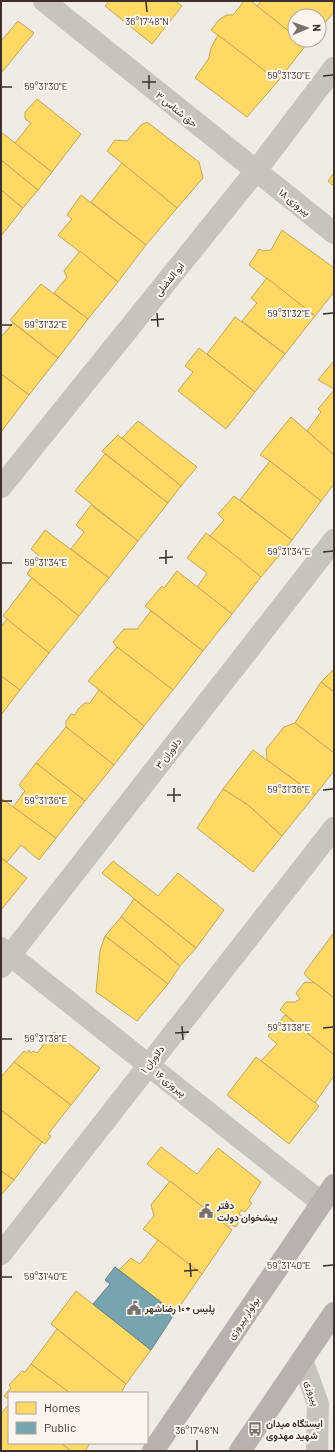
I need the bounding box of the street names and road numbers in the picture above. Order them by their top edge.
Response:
street label: حق شناس ۳ [153,89,200,130]
street label: پیروزی ۱۸ [276,186,313,220]
street label: ابو الفضلی [152,260,187,299]
street label: دلاوران ۳ [152,735,185,771]
street label: دلاوران ۱ [138,1043,167,1076]
street label: پیروزی ۱۶ [152,1067,189,1100]
street label: بولوار پیروزی [224,1294,263,1343]
street label: پیروزی [302,1379,323,1408]

